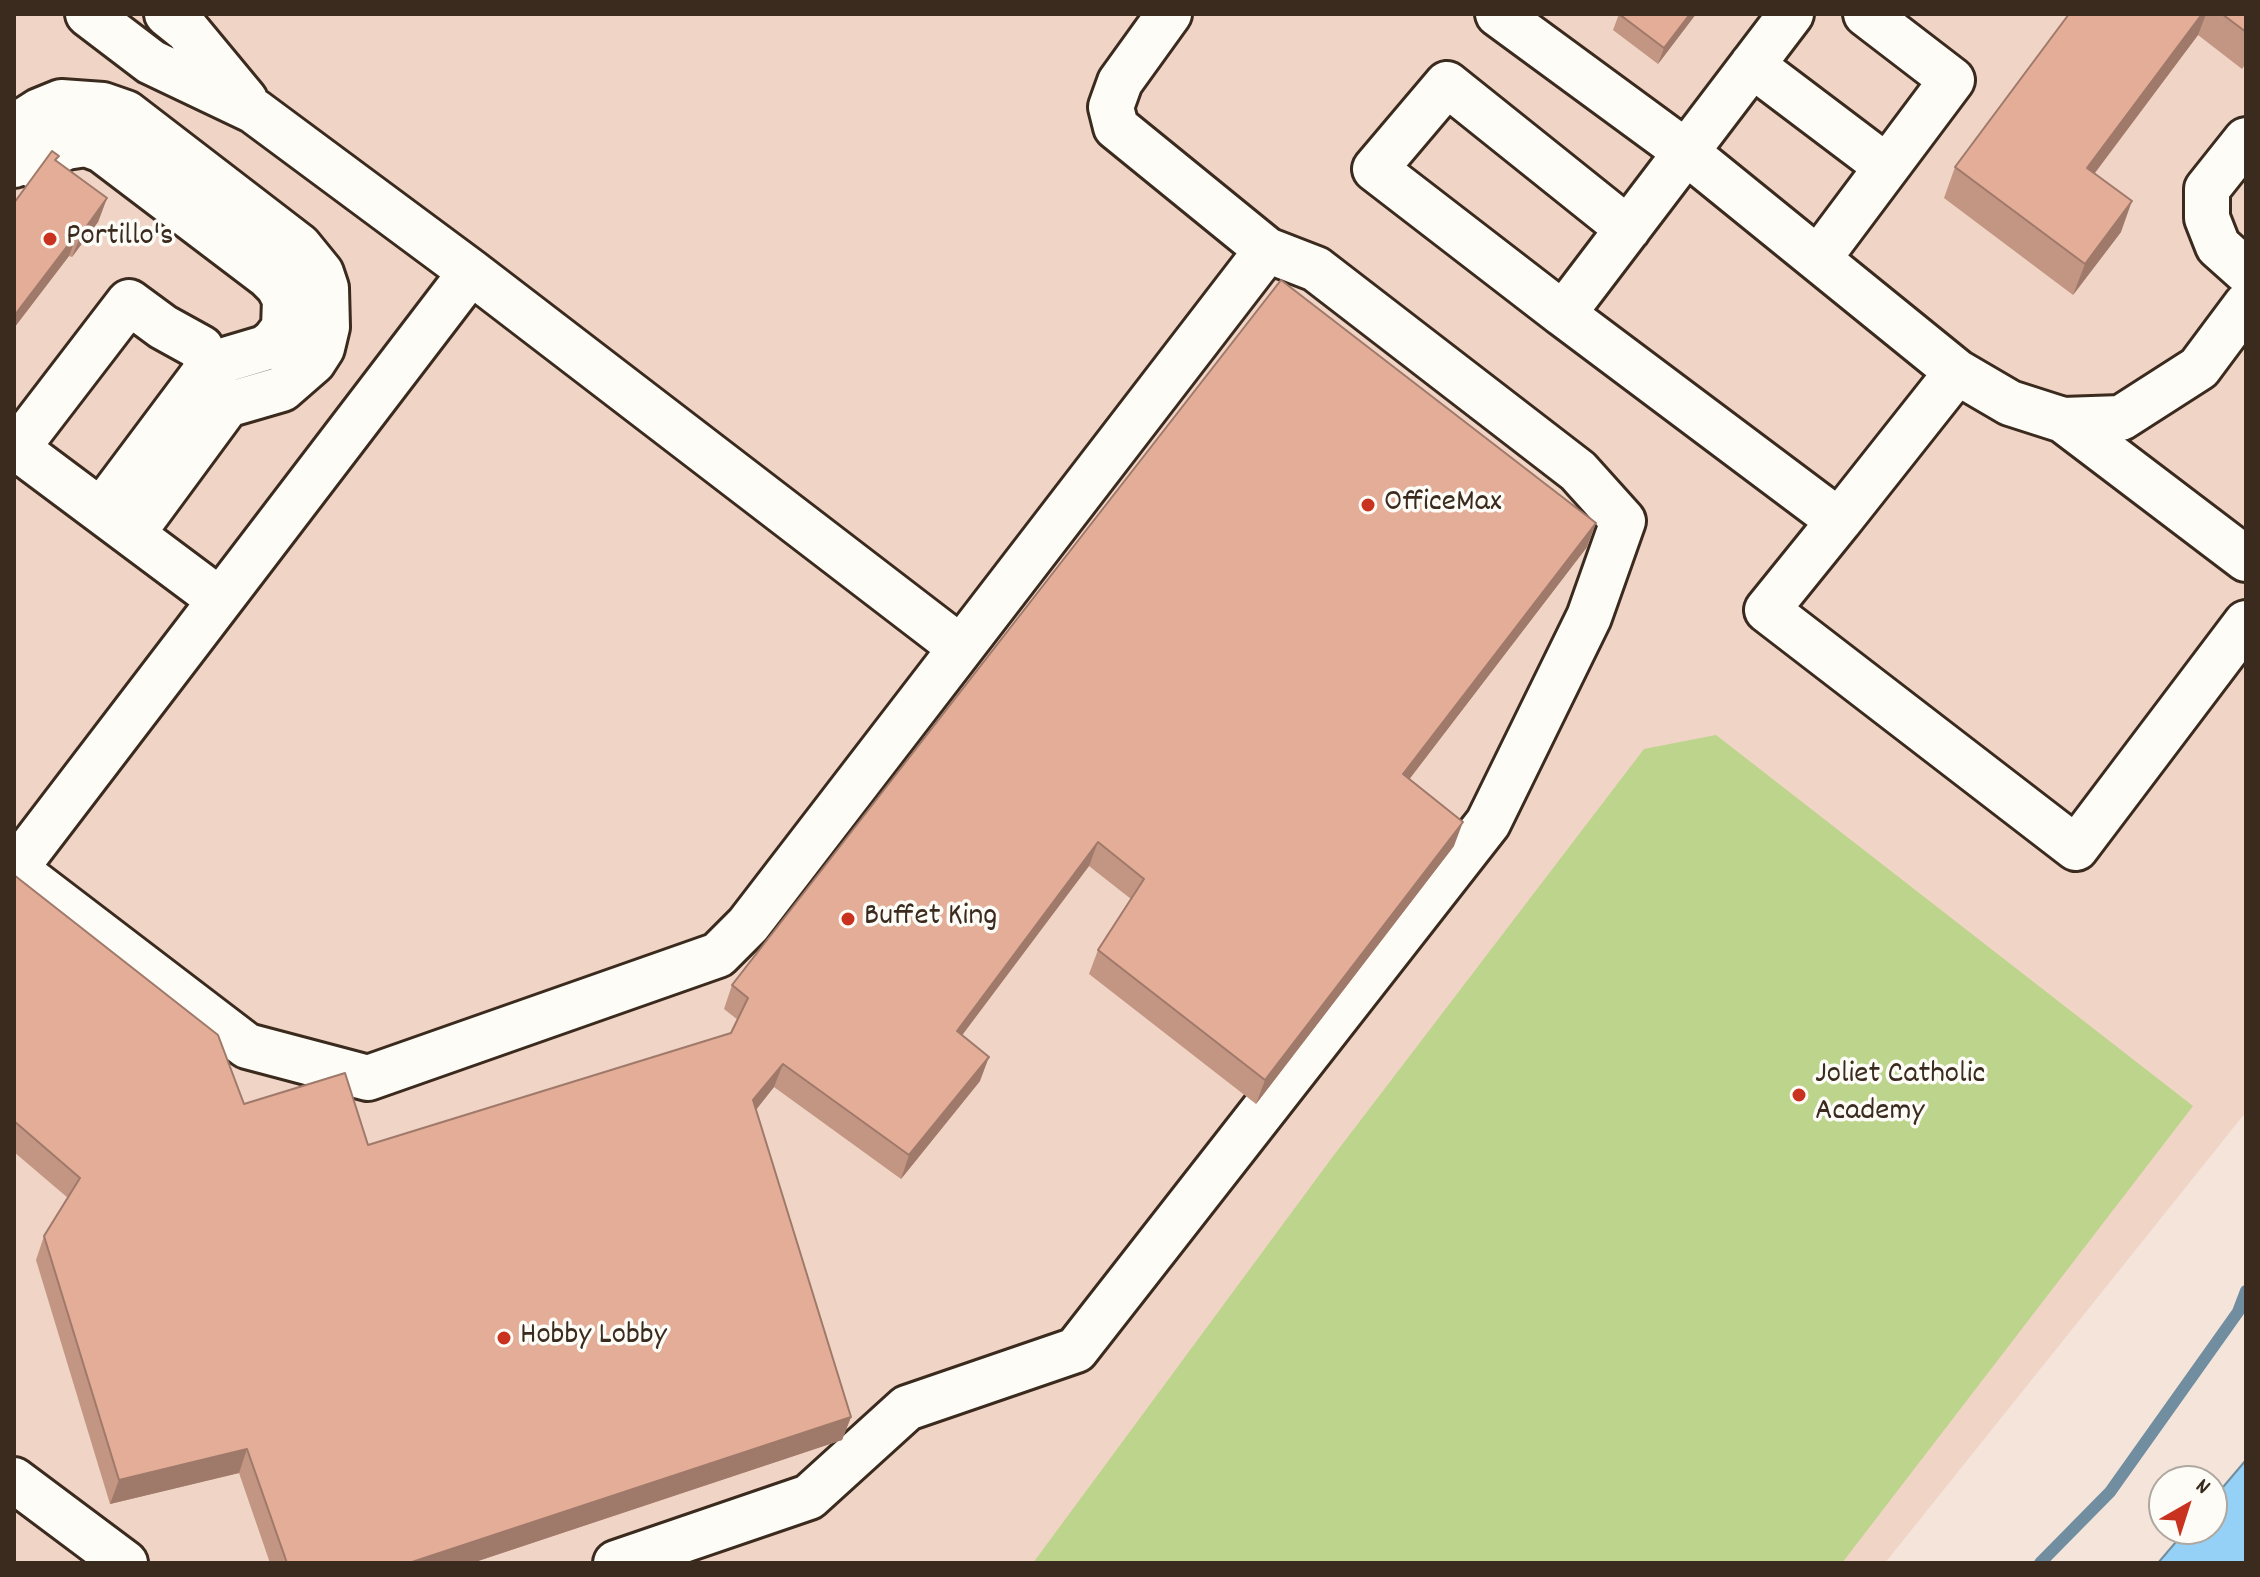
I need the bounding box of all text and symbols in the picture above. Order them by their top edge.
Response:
place label: Portillo's [66,220,174,258]
marker: Portillo's [41,230,59,248]
place label: OfficeMax [1384,486,1502,524]
marker: OfficeMax [1359,496,1377,514]
place label: Buffet King [864,900,997,938]
marker: Buffet King [839,910,857,928]
place label: Joliet Catholic Academy [1815,1058,1985,1133]
marker: Joliet Catholic Academy [1790,1086,1808,1104]
place label: Hobby Lobby [520,1319,667,1357]
marker: Hobby Lobby [495,1329,513,1347]
north arrow [2148,1465,2228,1545]
text: N [2188,1472,2216,1503]

